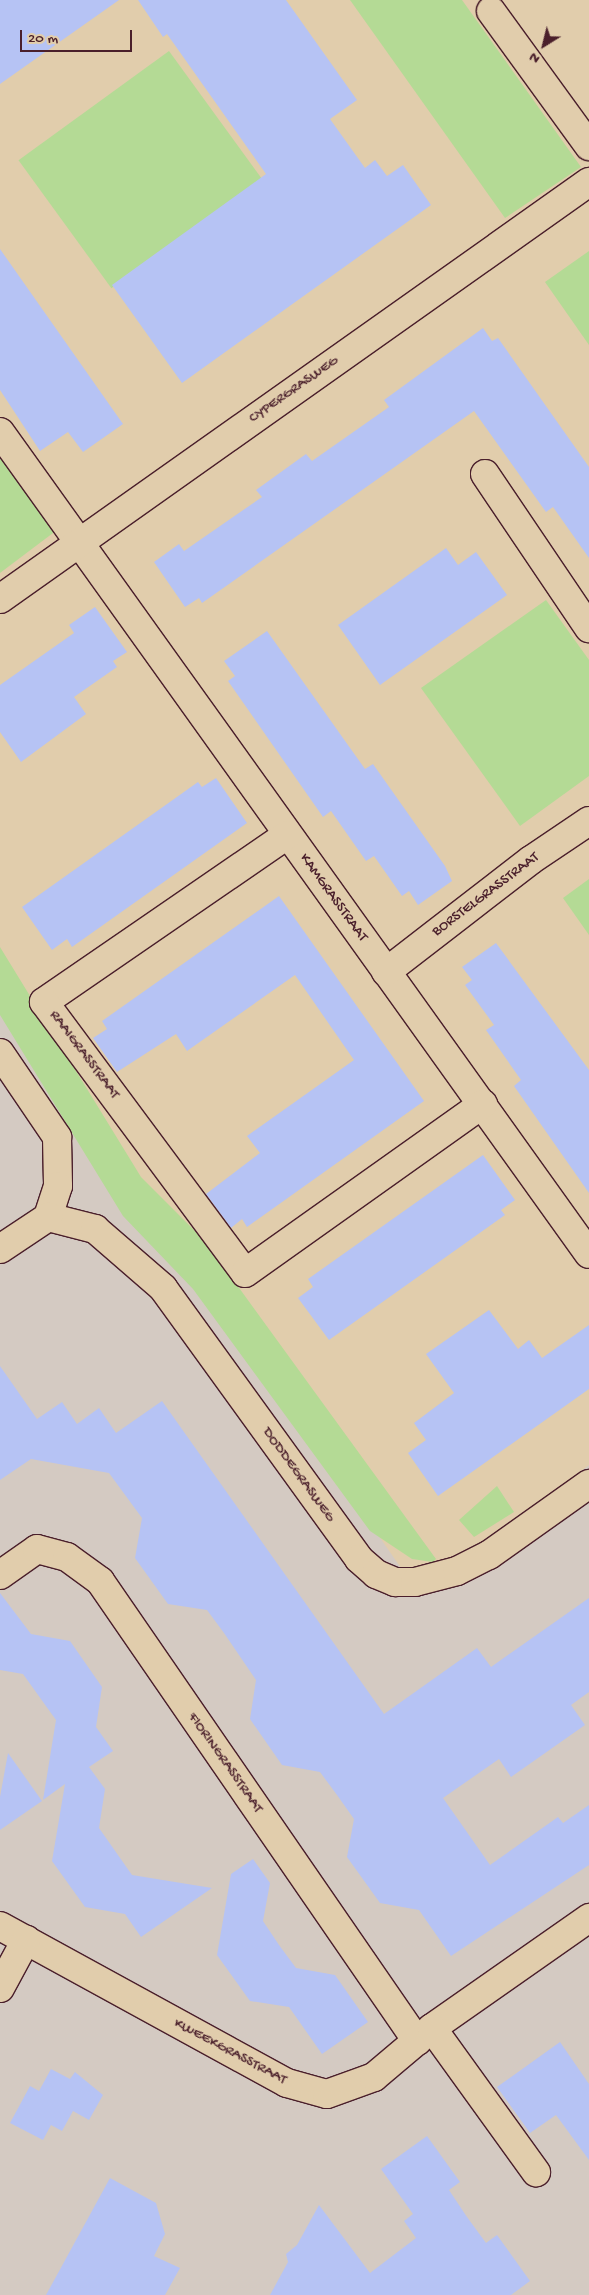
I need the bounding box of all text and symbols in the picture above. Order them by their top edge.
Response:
scale bar [22,20,135,52]
north arrow [519,20,569,70]
text: 20 m [28,30,58,48]
text: N [526,48,544,67]
street label: CYPERGRASWEG [246,352,342,428]
street label: BORSTELGRASSTRAAT [429,849,543,941]
street label: KAMGRASSTRAAT [295,850,371,946]
street label: RAAIGRASSTRAAT [45,1007,123,1103]
street label: DODDEGRASWEG [258,1424,338,1526]
street label: FIORINGRASSTRAAT [184,1709,266,1817]
street label: KWEEKGRASSTRAAT [171,2015,289,2089]

